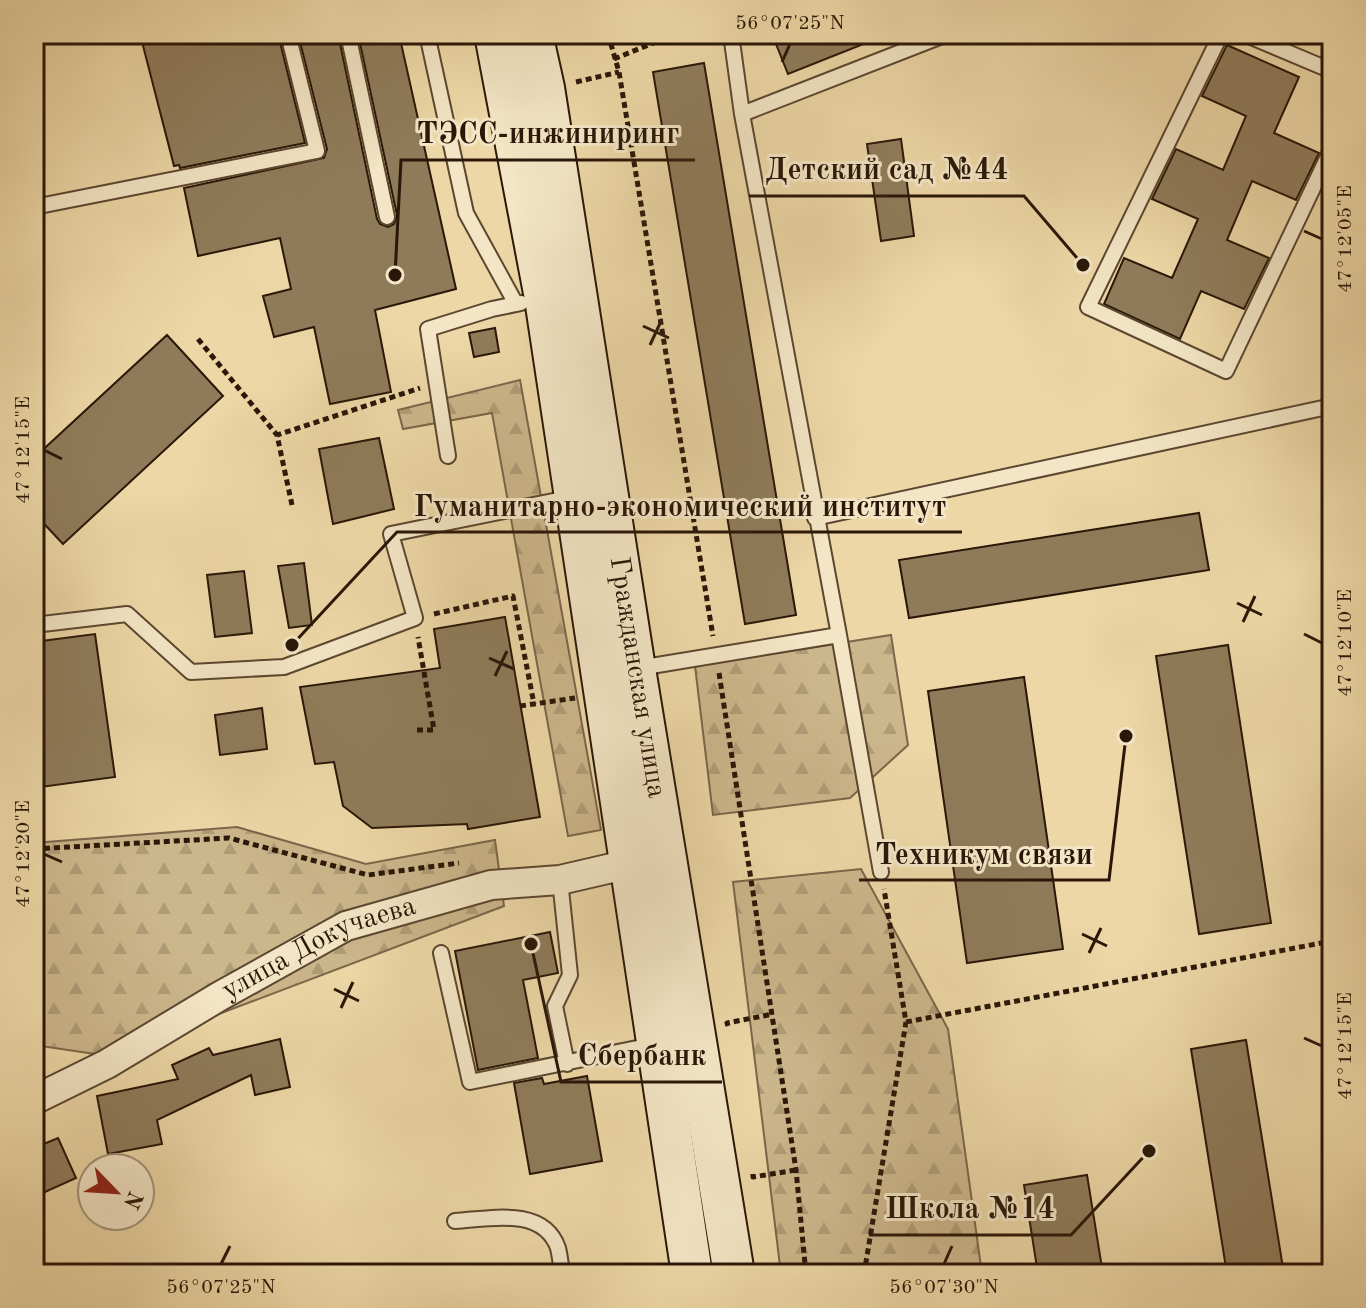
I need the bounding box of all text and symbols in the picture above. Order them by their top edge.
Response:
text: 56°07'25"N [735,14,845,34]
callout: ТЭСС-инжиниринг [401,106,695,160]
text: ТЭСС-инжиниринг [417,120,679,150]
callout: Детский сад №44 [749,142,1024,196]
text: Детский сад №44 [765,156,1009,186]
text: 47°12'05"E [1336,185,1356,293]
text: 47°12'15"E [14,396,34,504]
callout: Гуманитарно-экономический институт [397,478,962,532]
text: Гуманитарно-экономический институт [413,493,947,523]
street label: Гражданская улица [604,555,670,800]
text: 47°12'10"E [1336,589,1356,697]
text: 47°12'20"E [14,800,34,908]
callout: Техникум связи [859,826,1109,880]
text: Техникум связи [875,841,1093,871]
street label: улица Докучаева [218,893,419,1006]
text: 47°12'15"E [1336,992,1356,1100]
callout: Сбербанк [561,1028,722,1082]
text: Сбербанк [578,1042,707,1072]
north arrow [76,1152,156,1232]
callout: Школа №14 [869,1181,1071,1235]
text: N [119,1187,146,1212]
text: Школа №14 [885,1195,1055,1225]
text: 56°07'25"N [166,1278,276,1298]
text: 56°07'30"N [889,1278,999,1298]

